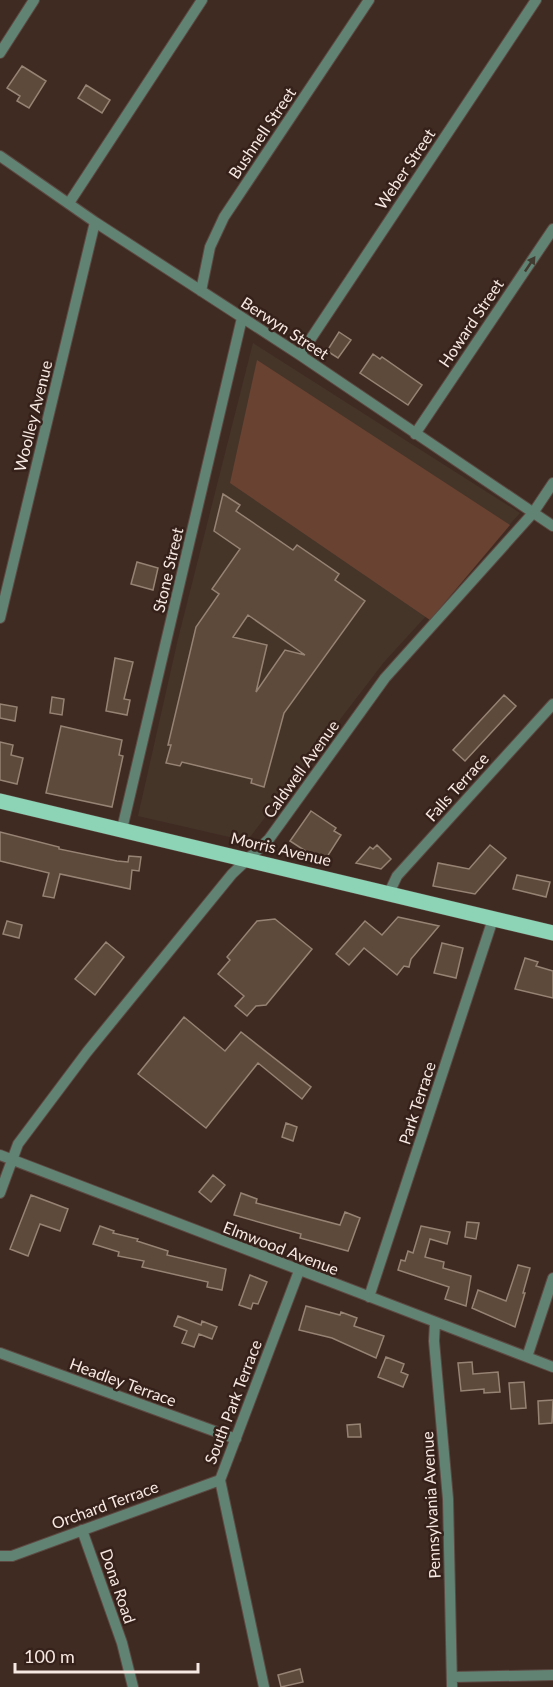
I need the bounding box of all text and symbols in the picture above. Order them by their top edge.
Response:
street label: Bushnell Street [224,83,299,182]
street label: Weber Street [371,125,439,213]
one-way arrow [524,255,535,272]
street label: Howard Street [434,275,507,370]
street label: Berwyn Street [238,292,333,363]
street label: Woolley Avenue [10,358,56,473]
street label: Stone Street [149,525,187,614]
street label: Caldwell Avenue [259,716,342,821]
street label: Falls Terrace [421,749,492,825]
street label: Morris Avenue [229,828,333,869]
street label: Park Terrace [394,1059,439,1147]
street label: Elmwood Avenue [221,1217,342,1278]
street label: South Park Terrace [200,1337,265,1467]
street label: Headley Terrace [67,1353,179,1410]
street label: Pennsylvania Avenue [417,1431,444,1579]
street label: Orchard Terrace [49,1476,161,1533]
street label: Dona Road [97,1546,140,1626]
scale bar [15,1636,198,1674]
text: 100 m [24,1645,75,1667]

